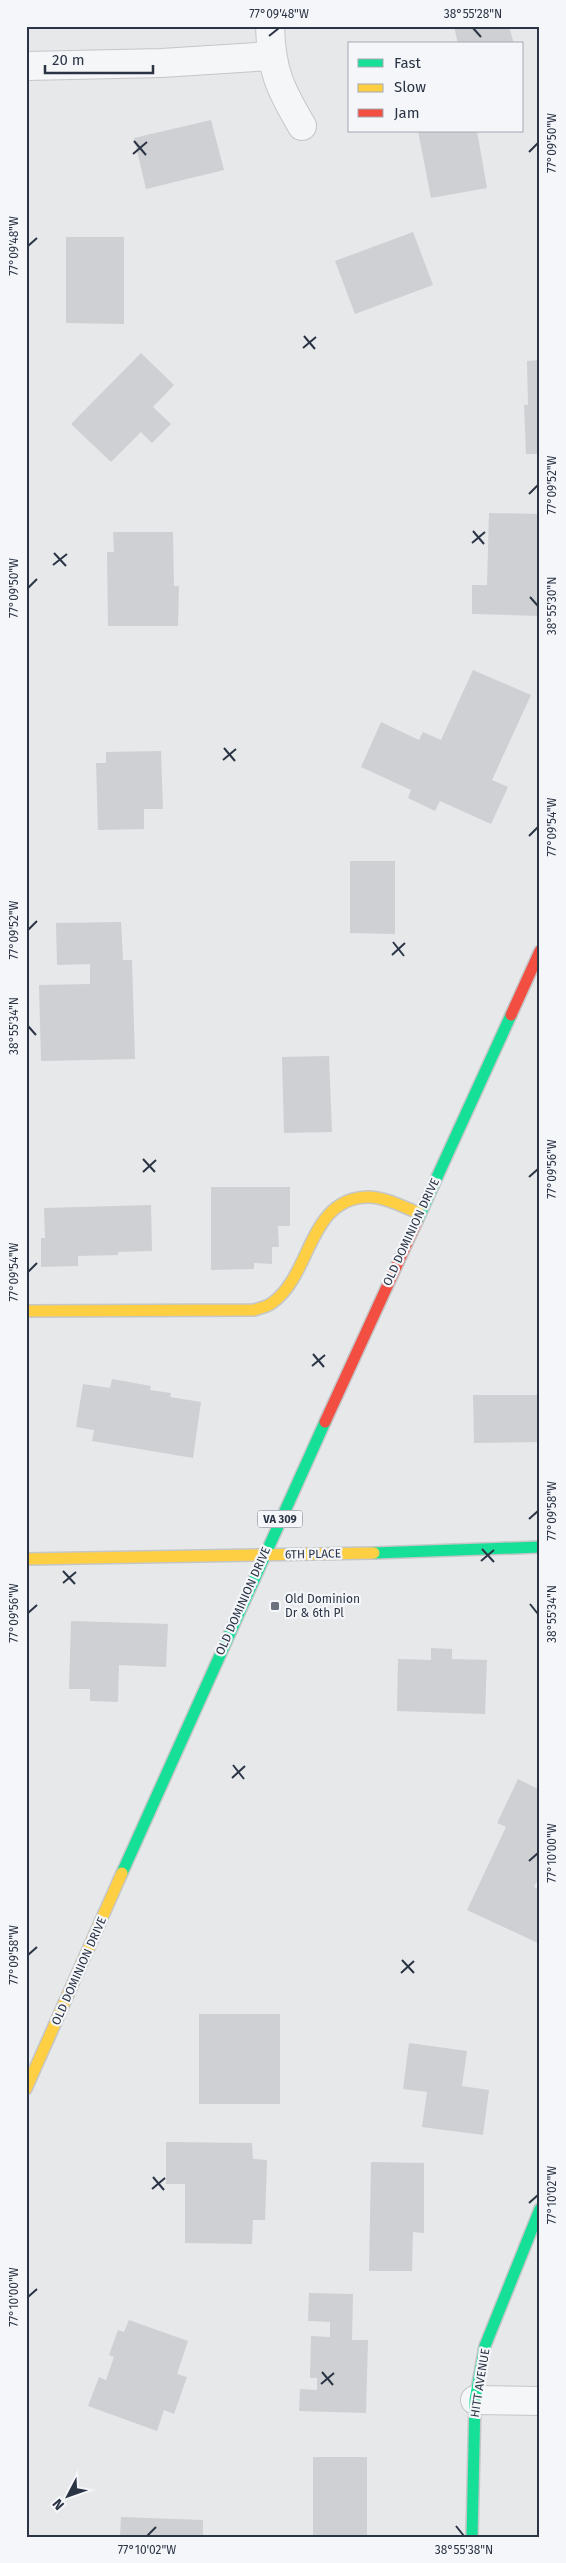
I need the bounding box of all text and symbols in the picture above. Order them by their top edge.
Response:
text: 77°09'48"W [249,7,309,21]
text: 38°55'28"N [444,7,502,21]
scale bar [45,42,152,74]
legend [348,42,524,132]
text: 20 m [52,51,85,69]
text: Fast [394,54,421,72]
text: Slow [394,78,426,96]
text: Jam [394,104,420,122]
text: 77°09'50"W [545,113,559,173]
text: 77°09'48"W [7,216,21,276]
text: 77°09'52"W [545,455,559,515]
text: 77°09'50"W [7,558,21,618]
text: 38°55'30"N [545,577,559,635]
text: 77°09'54"W [545,797,559,857]
text: 77°09'52"W [7,900,21,960]
text: 38°55'34"N [7,997,21,1055]
text: 77°09'56"W [545,1139,559,1199]
street label: OLD DOMINION DRIVE [380,1176,442,1288]
text: 77°09'54"W [7,1242,21,1302]
text: 77°09'58"W [545,1481,559,1541]
road number: VA 309 [258,1510,302,1528]
street label: OLD DOMINION DRIVE [213,1545,273,1657]
street label: 6TH PLACE [285,1547,341,1561]
text: 77°09'56"W [7,1583,21,1643]
text: 38°55'34"N [545,1585,559,1643]
place label: Old Dominion Dr & 6th Pl [285,1592,360,1620]
marker: Old Dominion Dr & 6th Pl [269,1600,281,1612]
text: 77°10'00"W [545,1823,559,1883]
street label: OLD DOMINION DRIVE [49,1915,109,2027]
text: 77°09'58"W [7,1925,21,1985]
text: 77°10'02"W [545,2166,559,2224]
text: 77°10'00"W [7,2267,21,2327]
street label: HITT AVENUE [468,2348,492,2418]
north arrow [42,2470,92,2520]
text: N [49,2495,68,2513]
text: 77°10'02"W [118,2543,176,2557]
text: 38°55'38"N [435,2543,493,2557]

